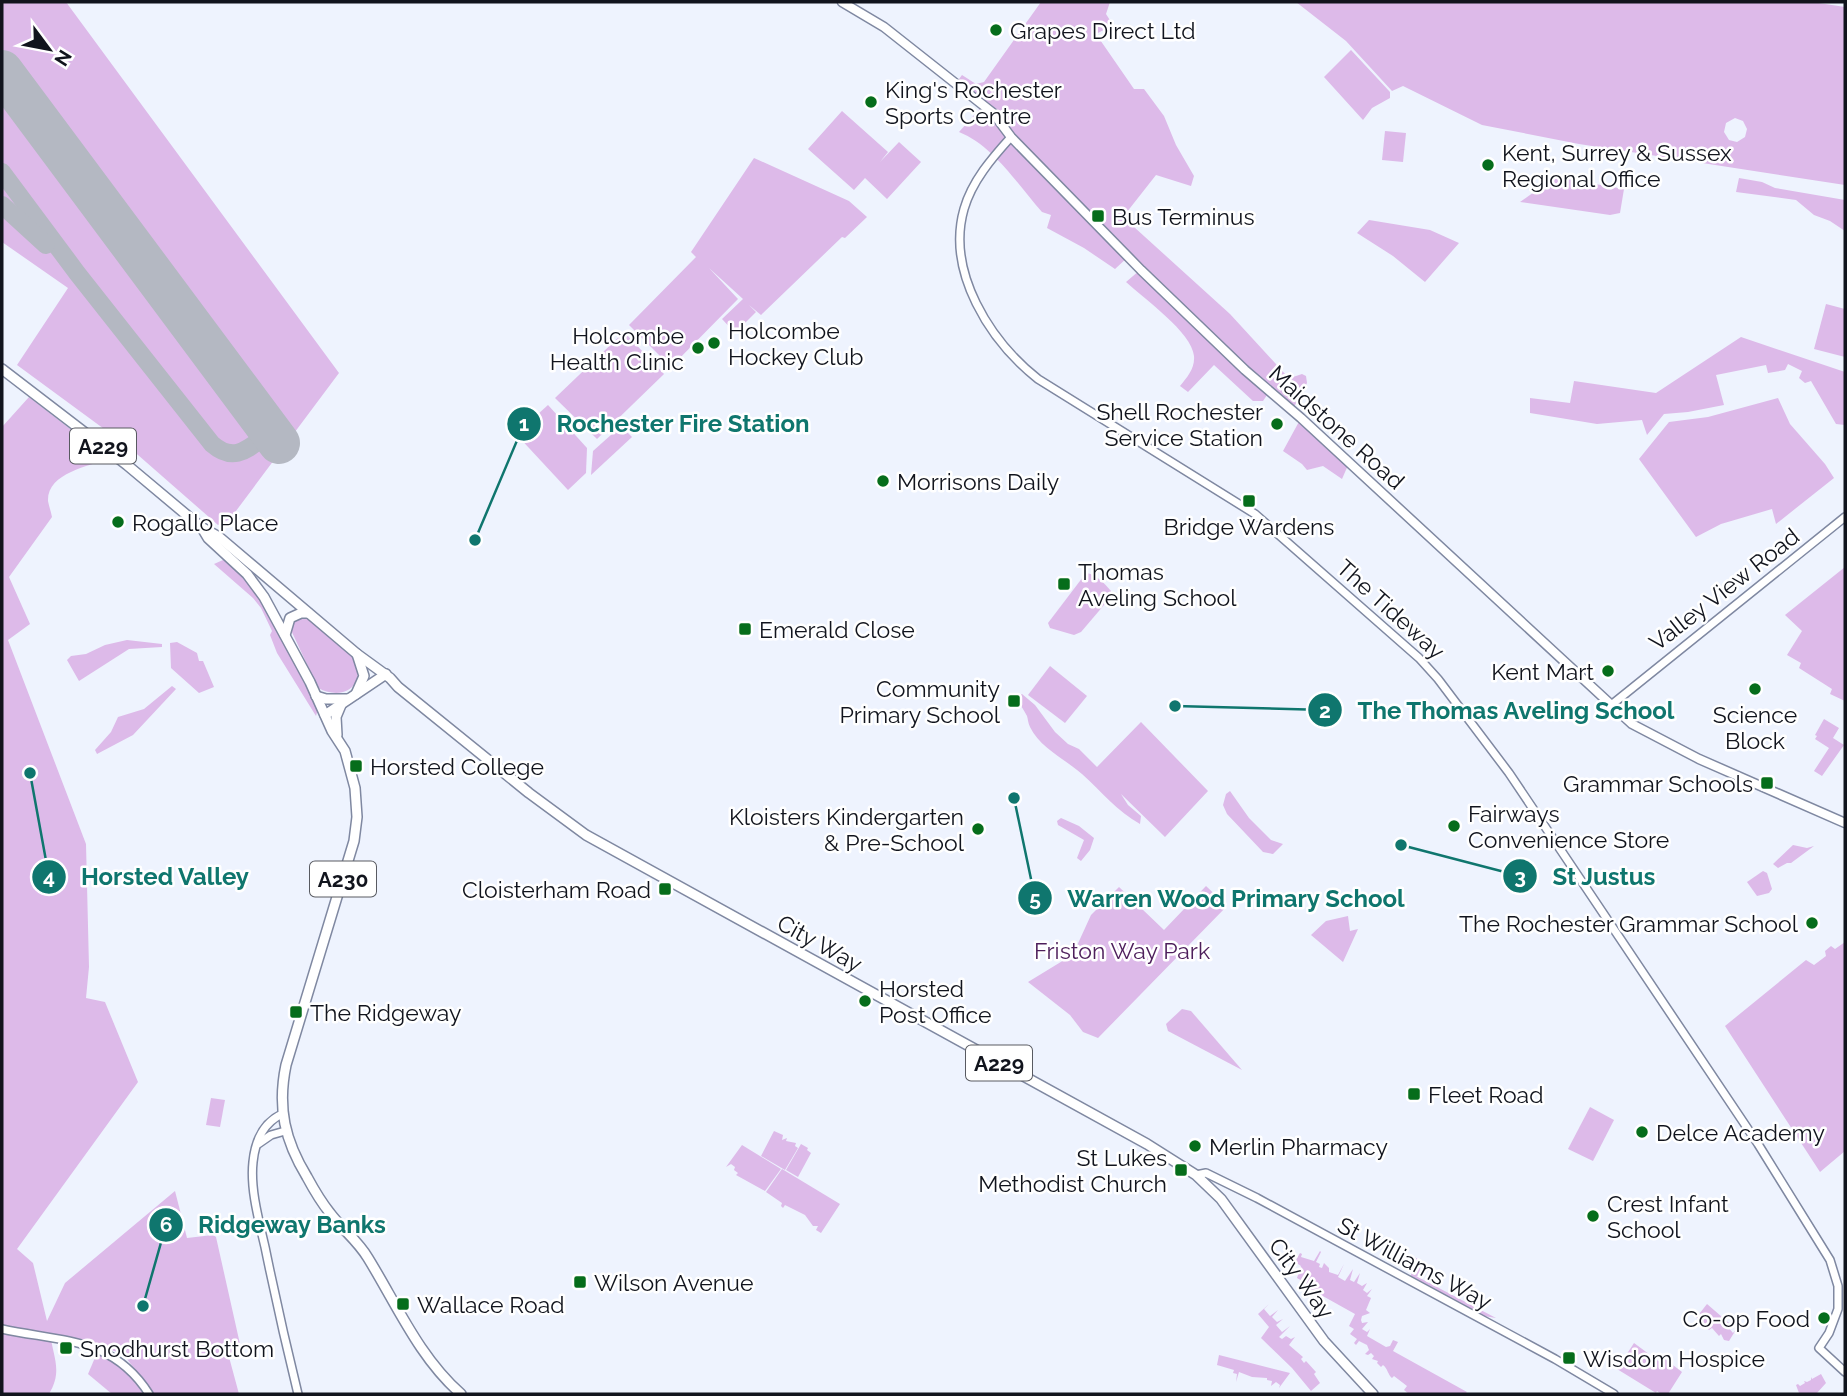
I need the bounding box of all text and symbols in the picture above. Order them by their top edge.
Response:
north arrow [14,14,84,84]
place label: Grapes Direct Ltd [1010,17,1196,44]
marker: Grapes Direct Ltd [988,22,1004,38]
text: N [50,46,77,70]
place label: King's Rochester Sports Centre [885,76,1062,129]
marker: King's Rochester Sports Centre [863,94,879,110]
place label: Kent, Surrey & Sussex Regional Office [1502,139,1732,192]
marker: Kent, Surrey & Sussex Regional Office [1480,157,1496,173]
place label: Bus Terminus [1112,203,1255,230]
marker: Bus Terminus [1090,208,1106,224]
place label: Holcombe Hockey Club [728,317,863,370]
place label: Holcombe Health Clinic [550,322,684,375]
marker: Holcombe Hockey Club [706,335,722,351]
marker: Holcombe Health Clinic [690,340,706,356]
street label: Maidstone Road [1264,359,1410,495]
place label: Shell Rochester Service Station [1096,398,1263,451]
callout: Rochester Fire Station [507,402,823,447]
text: Rochester Fire Station [556,409,810,438]
text: 1 [519,411,529,436]
marker: Shell Rochester Service Station [1269,416,1285,432]
road number: A229 [70,428,136,464]
place label: Morrisons Daily [897,468,1059,495]
marker: Morrisons Daily [875,473,891,489]
marker: Bridge Wardens [1241,493,1257,509]
place label: Rogallo Place [132,509,278,536]
place label: Bridge Wardens [1164,513,1334,540]
marker: Rogallo Place [110,514,126,530]
street label: Valley View Road [1644,522,1804,656]
street label: The Tideway [1332,554,1450,664]
place label: Thomas Aveling School [1078,558,1237,611]
marker: Thomas Aveling School [1056,576,1072,592]
place label: Emerald Close [759,616,915,643]
marker: Emerald Close [737,621,753,637]
place label: Kent Mart [1491,658,1594,685]
marker: Kent Mart [1600,663,1616,679]
place label: Community Primary School [840,675,1001,728]
marker: Science Block [1747,681,1763,697]
callout: The Thomas Aveling School [1308,688,1689,733]
marker: Community Primary School [1006,693,1022,709]
text: The Thomas Aveling School [1358,696,1675,725]
text: 2 [1319,698,1331,723]
place label: Science Block [1713,701,1797,754]
place label: Horsted College [370,753,544,780]
marker: Horsted College [348,758,364,774]
place label: Grammar Schools [1563,770,1753,797]
marker: Grammar Schools [1759,775,1775,791]
place label: Fairways Convenience Store [1468,800,1669,853]
place label: Kloisters Kindergarten & Pre-School [729,803,965,856]
marker: Fairways Convenience Store [1446,818,1462,834]
marker: Kloisters Kindergarten & Pre-School [970,821,986,837]
callout: Horsted Valley [31,854,263,899]
callout: St Justus [1503,854,1669,899]
text: Horsted Valley [81,862,249,891]
road number: A230 [310,862,376,896]
text: St Justus [1553,862,1656,891]
text: 4 [43,864,55,889]
text: 3 [1514,864,1526,889]
place label: Cloisterham Road [462,876,651,903]
callout: Warren Wood Primary School [1018,876,1419,921]
marker: Cloisterham Road [657,881,673,897]
text: Warren Wood Primary School [1067,884,1405,913]
text: 5 [1029,886,1041,911]
street label: City Way [773,909,867,977]
place label: The Rochester Grammar School [1459,910,1799,937]
marker: The Rochester Grammar School [1804,915,1820,931]
park label: Friston Way Park [1034,937,1210,964]
place label: Horsted Post Office [879,975,992,1028]
marker: Horsted Post Office [857,993,873,1009]
place label: The Ridgeway [310,999,461,1026]
marker: The Ridgeway [288,1004,304,1020]
road number: A229 [966,1046,1032,1080]
place label: Fleet Road [1428,1081,1543,1108]
marker: Fleet Road [1406,1086,1422,1102]
place label: Delce Academy [1656,1119,1825,1146]
marker: Delce Academy [1634,1124,1650,1140]
place label: Merlin Pharmacy [1209,1133,1388,1160]
marker: Merlin Pharmacy [1187,1138,1203,1154]
place label: St Lukes Methodist Church [978,1144,1167,1197]
marker: St Lukes Methodist Church [1173,1162,1189,1178]
place label: Crest Infant School [1607,1190,1729,1243]
callout: Ridgeway Banks [148,1202,400,1247]
marker: Crest Infant School [1585,1208,1601,1224]
text: Ridgeway Banks [198,1210,386,1239]
street label: St Williams Way [1333,1211,1497,1315]
text: 6 [160,1212,172,1237]
street label: City Way [1264,1232,1340,1324]
place label: Wilson Avenue [594,1269,753,1296]
marker: Wilson Avenue [572,1274,588,1290]
place label: Wallace Road [417,1291,564,1318]
marker: Wallace Road [395,1296,411,1312]
place label: Co-op Food [1683,1305,1810,1332]
marker: Co-op Food [1816,1310,1832,1326]
place label: Snodhurst Bottom [80,1335,274,1362]
marker: Snodhurst Bottom [58,1340,74,1356]
place label: Wisdom Hospice [1583,1345,1765,1372]
marker: Wisdom Hospice [1561,1350,1577,1366]

